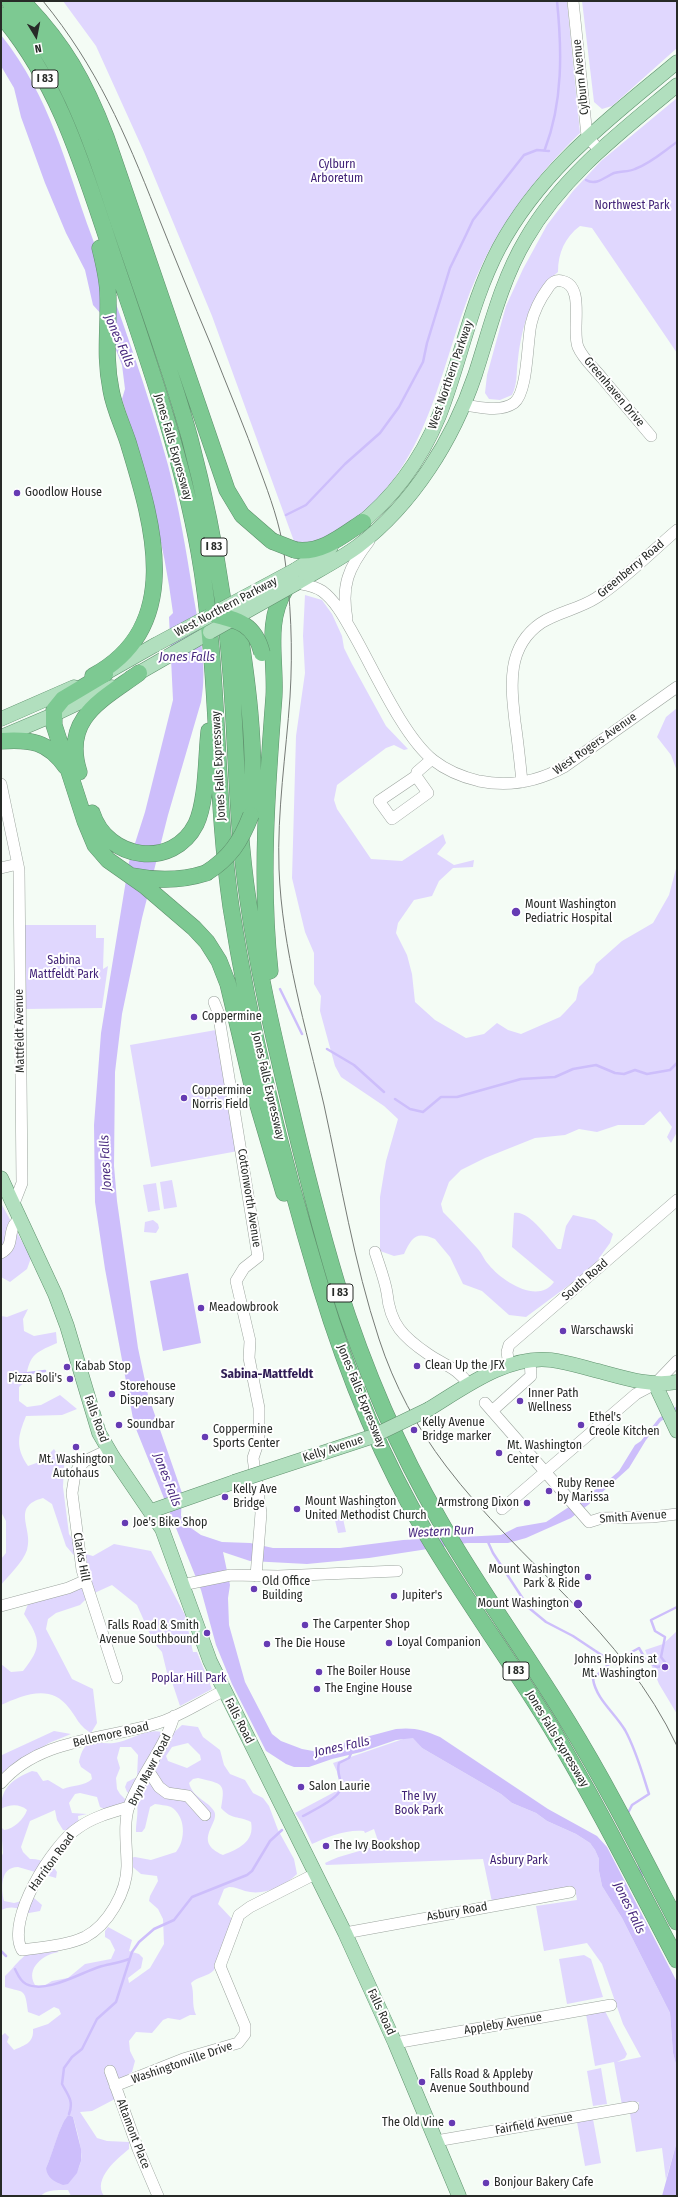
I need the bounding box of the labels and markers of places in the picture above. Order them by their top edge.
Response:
place label: Goodlow House [25,486,102,500]
marker: Goodlow House [12,488,22,498]
place label: Mount Washington Pediatric Hospital [525,898,616,926]
marker: Mount Washington Pediatric Hospital [510,906,522,918]
place label: Coppermine [202,1010,262,1024]
marker: Coppermine [189,1012,199,1022]
place label: Coppermine Norris Field [192,1084,252,1112]
marker: Coppermine Norris Field [179,1093,189,1103]
place label: Meadowbrook [209,1301,278,1315]
marker: Meadowbrook [196,1303,206,1313]
place label: Warschawski [571,1324,634,1338]
marker: Warschawski [558,1326,568,1336]
place label: Clean Up the JFX [425,1359,505,1373]
place label: Kabab Stop [75,1360,131,1374]
marker: Clean Up the JFX [412,1361,422,1371]
marker: Kabab Stop [62,1362,72,1372]
place label: Pizza Boli's [8,1372,62,1386]
marker: Pizza Boli's [65,1374,75,1384]
place label: Storehouse Dispensary [120,1380,176,1408]
place label: Inner Path Wellness [528,1387,579,1415]
marker: Storehouse Dispensary [107,1389,117,1399]
marker: Inner Path Wellness [515,1396,525,1406]
place label: Ethel's Creole Kitchen [589,1411,660,1439]
place label: Kelly Avenue Bridge marker [422,1416,491,1444]
place label: Soundbar [127,1418,175,1432]
marker: Soundbar [114,1420,124,1430]
marker: Ethel's Creole Kitchen [576,1420,586,1430]
place label: Coppermine Sports Center [213,1423,280,1451]
marker: Kelly Avenue Bridge marker [409,1425,419,1435]
marker: Coppermine Sports Center [200,1432,210,1442]
place label: Mt. Washington Center [507,1439,582,1467]
marker: Mt. Washington Autohaus [71,1442,81,1452]
marker: Mt. Washington Center [494,1448,504,1458]
place label: Mt. Washington Autohaus [38,1453,114,1481]
place label: Ruby Renee by Marissa [557,1477,615,1505]
place label: Kelly Ave Bridge [233,1483,277,1511]
marker: Ruby Renee by Marissa [544,1486,554,1496]
marker: Kelly Ave Bridge [220,1492,230,1502]
place label: Mount Washington United Methodist Church [305,1495,427,1523]
place label: Armstrong Dixon [437,1496,519,1510]
marker: Armstrong Dixon [522,1498,532,1508]
marker: Mount Washington United Methodist Church [292,1504,302,1514]
place label: Joe's Bike Shop [133,1516,207,1530]
marker: Joe's Bike Shop [120,1518,130,1528]
place label: Mount Washington Park & Ride [489,1563,580,1591]
marker: Mount Washington Park & Ride [583,1572,593,1582]
place label: Old Office Building [262,1575,310,1603]
marker: Old Office Building [249,1584,259,1594]
place label: Jupiter's [402,1589,442,1603]
marker: Jupiter's [389,1591,399,1601]
place label: Mount Washington [478,1597,569,1611]
marker: Mount Washington [572,1598,584,1610]
place label: The Carpenter Shop [313,1618,410,1632]
place label: Falls Road & Smith Avenue Southbound [100,1619,199,1647]
marker: The Carpenter Shop [300,1620,310,1630]
marker: Falls Road & Smith Avenue Southbound [202,1628,212,1638]
place label: Loyal Companion [397,1636,481,1650]
place label: The Die House [275,1637,345,1651]
marker: Loyal Companion [384,1638,394,1648]
marker: The Die House [262,1639,272,1649]
place label: Johns Hopkins at Mt. Washington [574,1653,657,1681]
marker: Johns Hopkins at Mt. Washington [660,1662,670,1672]
place label: The Boiler House [327,1665,410,1679]
marker: The Boiler House [314,1667,324,1677]
place label: The Engine House [325,1682,412,1696]
marker: The Engine House [312,1684,322,1694]
place label: Salon Laurie [309,1780,370,1794]
marker: Salon Laurie [296,1782,306,1792]
place label: The Ivy Bookshop [334,1839,420,1853]
marker: The Ivy Bookshop [321,1841,331,1851]
place label: Falls Road & Appleby Avenue Southbound [430,2068,533,2096]
marker: Falls Road & Appleby Avenue Southbound [417,2077,427,2087]
place label: The Old Vine [382,2116,444,2130]
marker: The Old Vine [447,2118,457,2128]
place label: Bonjour Bakery Cafe [494,2176,593,2190]
marker: Bonjour Bakery Cafe [481,2178,491,2188]

